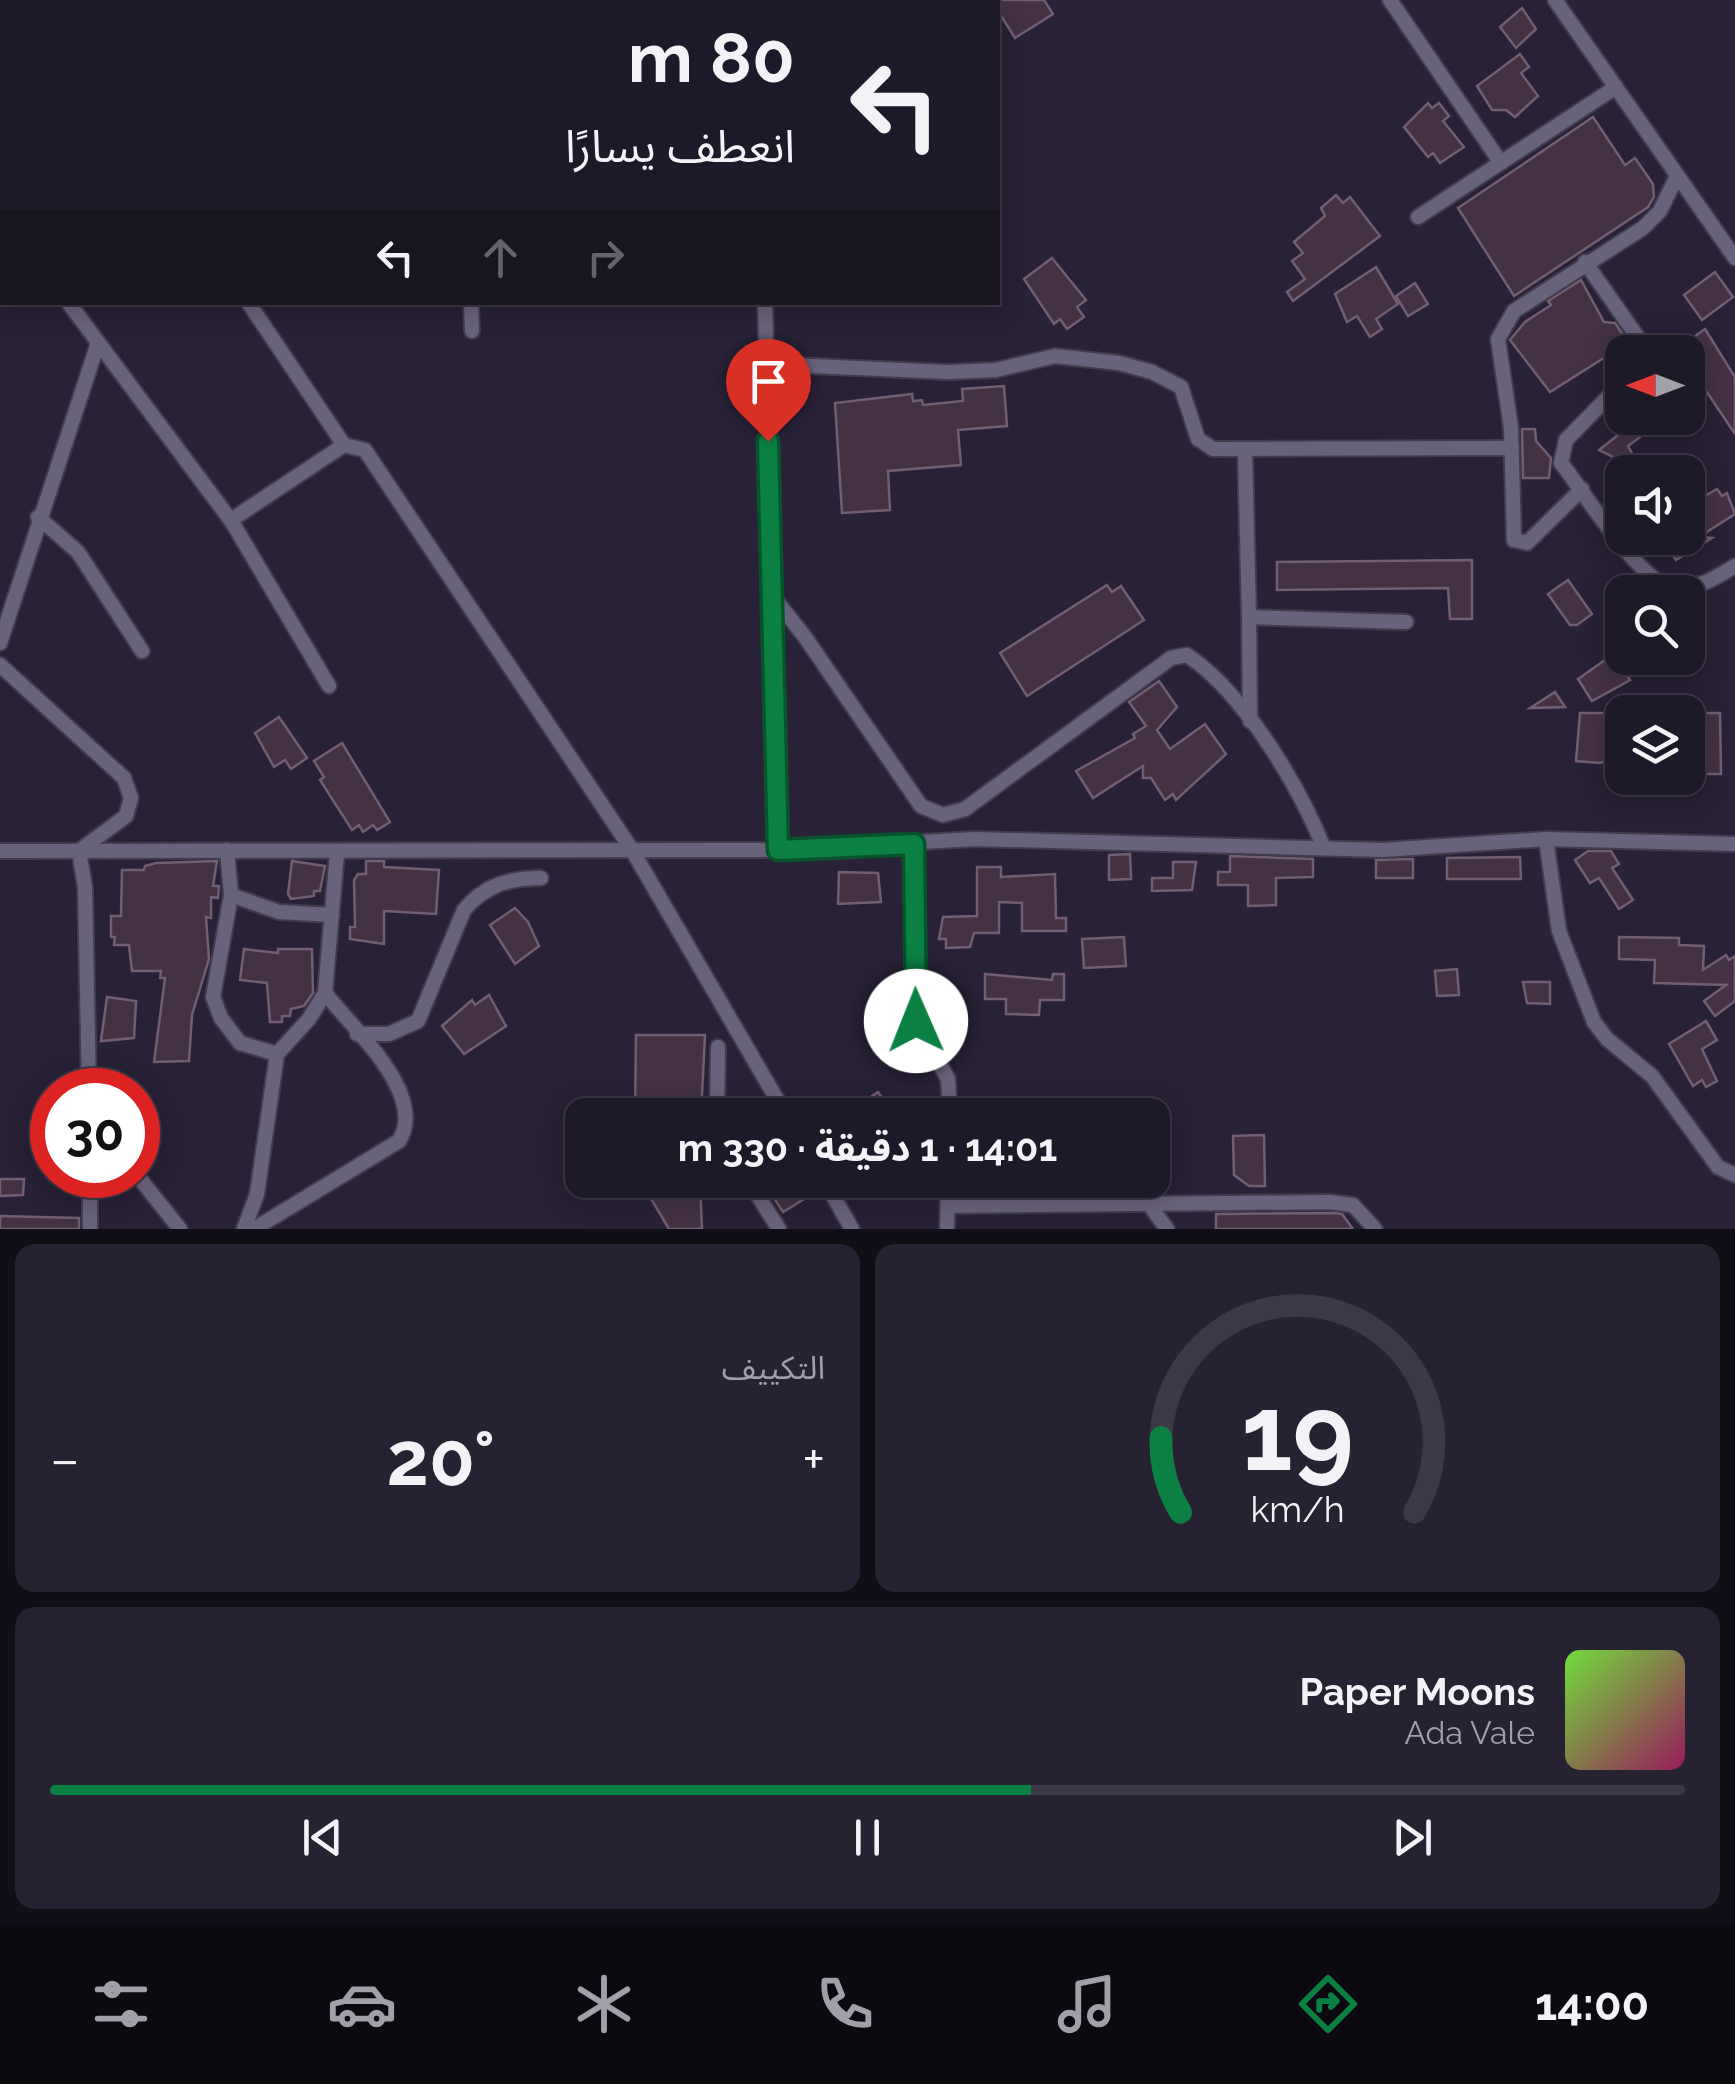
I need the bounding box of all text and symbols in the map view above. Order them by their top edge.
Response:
text: 80 m [628,16,795,98]
icon: left [830,40,960,170]
text: انعطف يسارًا [565,120,795,173]
icon: left [368,230,423,285]
icon: ahead [473,230,528,285]
icon: right [578,230,633,285]
north arrow [1605,335,1705,435]
map controls [1605,335,1705,795]
pin [726,339,811,442]
icon: arrive [741,354,796,409]
button: sound [1605,455,1705,555]
button: search [1605,575,1705,675]
button: layers [1605,695,1705,795]
position arrow [864,969,968,1073]
speed limit sign: 30 [30,1068,160,1198]
text: 14:01 · 1 دقيقة · 330 m [678,1125,1057,1170]
text: التكييف [722,1349,825,1386]
text: 19 [1241,1372,1354,1494]
text: 20° [387,1414,495,1503]
text: − [50,1427,80,1492]
text: + [802,1427,825,1492]
text: km/h [1250,1488,1345,1530]
text: Paper Moons [1300,1669,1535,1714]
text: Ada Vale [1404,1714,1535,1751]
icon: previous [295,1810,350,1865]
icon: pause [840,1810,895,1865]
icon: next [1385,1810,1440,1865]
icon: filters [86,1969,156,2039]
icon: car [327,1969,397,2039]
icon: climate [569,1969,639,2039]
icon: phone [810,1969,880,2039]
icon: music [1052,1969,1122,2039]
icon: directions [1293,1969,1363,2039]
text: 14:00 [1535,1978,1649,2031]

